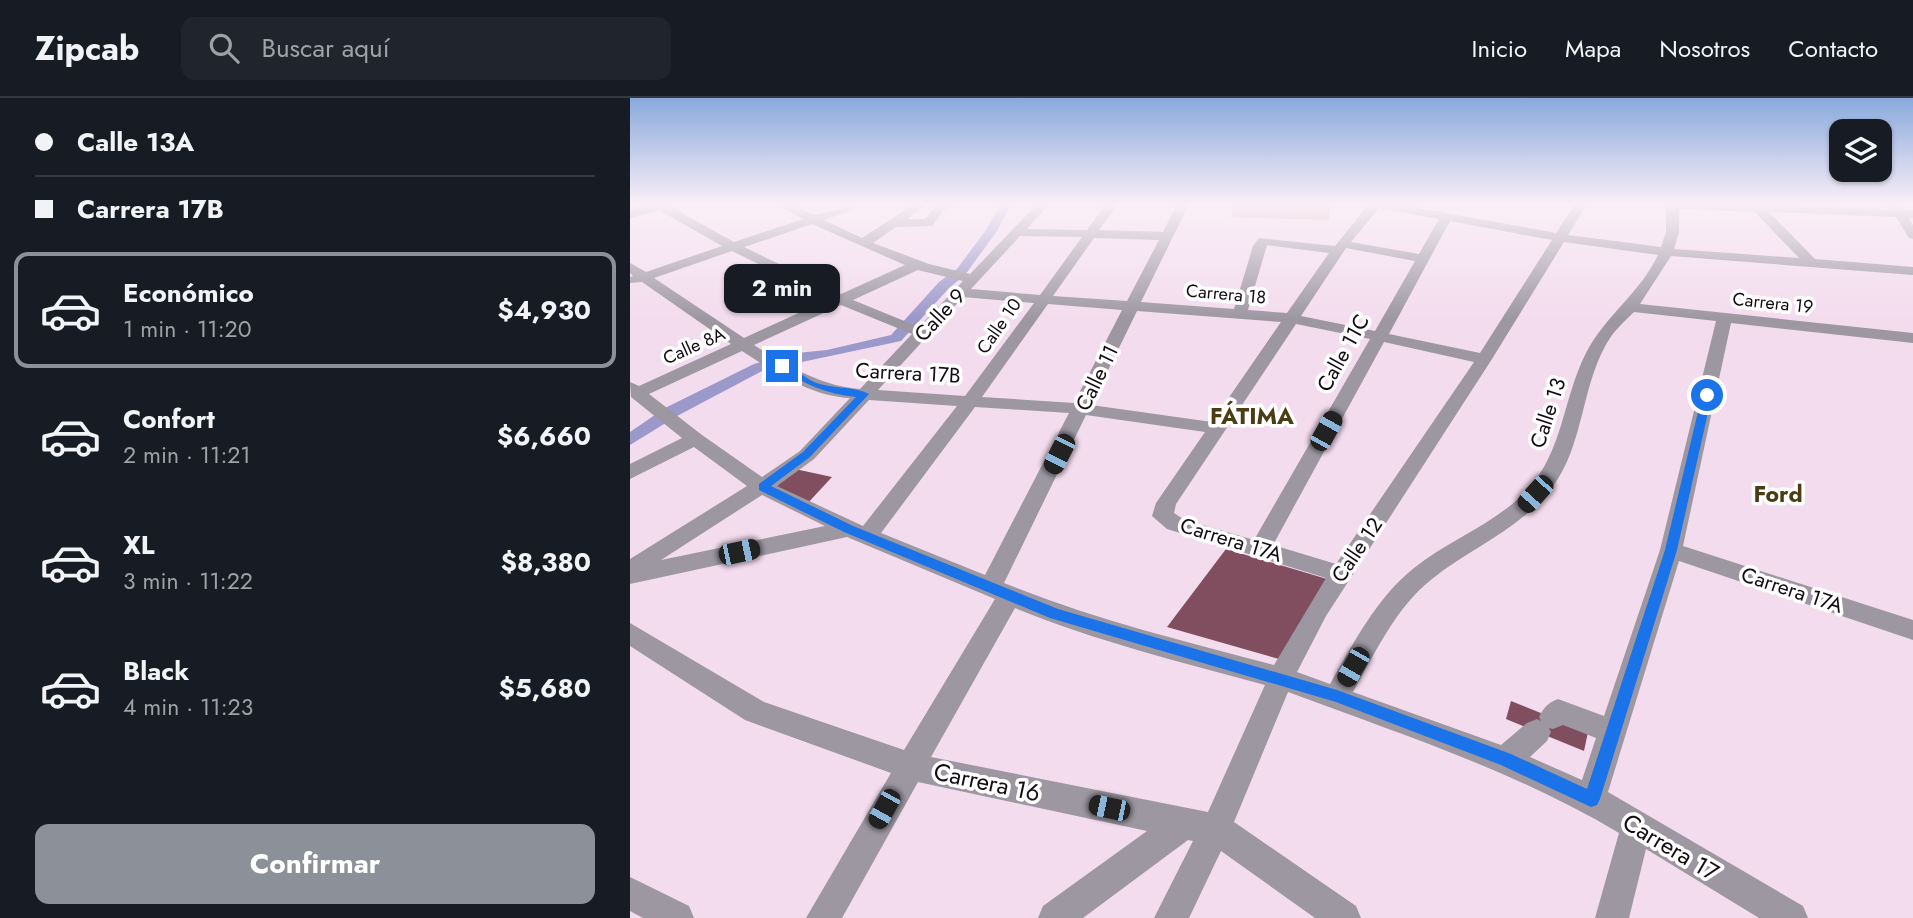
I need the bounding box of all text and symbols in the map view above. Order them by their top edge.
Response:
search box [181,17,671,80]
text: Zipcab [35,25,139,72]
icon: search [205,29,243,67]
text: Buscar aquí [261,29,389,67]
text: Inicio [1472,31,1527,66]
text: Mapa [1565,31,1621,66]
text: Nosotros [1659,31,1750,66]
text: Contacto [1788,31,1878,66]
map controls [1829,119,1892,182]
button: layers [1829,119,1892,182]
text: Calle 13A [77,123,194,161]
text: Carrera 17B [77,190,224,228]
callout: 2 min [724,264,840,314]
text: 2 min [752,271,812,305]
text: Económico [123,274,254,312]
street label: Carrera 18 [1185,278,1267,310]
icon: car [39,279,102,342]
street label: Calle 9 [907,282,973,348]
street label: Carrera 19 [1731,286,1815,320]
text: $4,930 [498,291,591,329]
street label: Calle 10 [970,293,1028,359]
street label: Calle 11C [1309,309,1377,397]
text: 1 min · 11:20 [123,312,251,346]
street label: Calle 8A [659,321,729,371]
street label: Calle 11 [1068,340,1126,416]
route end [766,350,798,382]
street label: Carrera 17B [855,355,961,391]
street label: Calle 13 [1523,374,1573,452]
route start [1691,379,1723,411]
district label: FÁTIMA [1210,399,1294,433]
text: Confort [123,400,215,438]
icon: car [39,405,102,468]
car [1307,408,1346,454]
text: $6,660 [497,417,591,455]
car [1041,431,1078,477]
text: 2 min · 11:21 [123,438,251,472]
car [1514,471,1557,517]
district label: Ford [1753,477,1803,511]
street label: Carrera 17A [1176,510,1286,570]
street label: Calle 12 [1324,511,1390,589]
text: XL [123,526,155,564]
icon: car [39,531,102,594]
car [717,537,762,567]
text: $8,380 [501,543,591,581]
street label: Carrera 17A [1737,559,1847,621]
text: 3 min · 11:22 [123,564,253,598]
car [1334,644,1373,690]
text: Black [123,652,189,690]
icon: car [39,657,102,720]
text: $5,680 [499,669,591,707]
text: 4 min · 11:23 [123,690,253,724]
street label: Carrera 16 [931,754,1043,810]
car [865,786,904,832]
car [1087,793,1132,823]
street label: Carrera 17 [1616,804,1726,890]
button: Confirmar [35,824,595,904]

